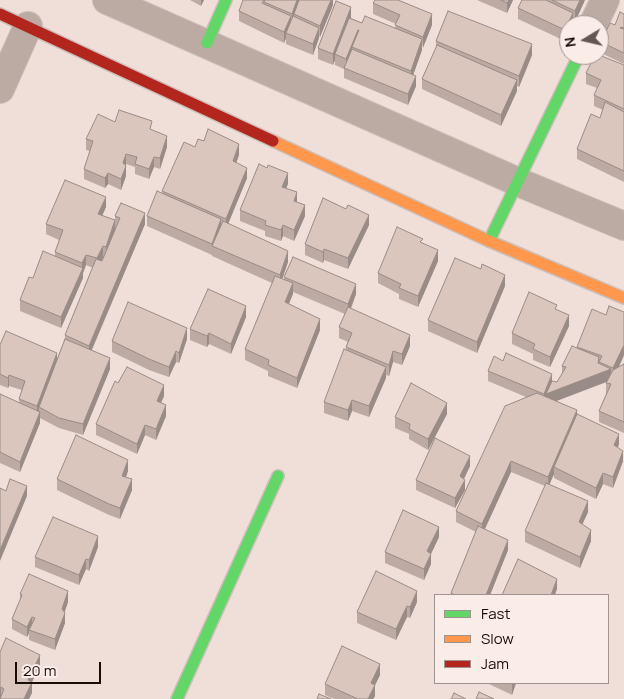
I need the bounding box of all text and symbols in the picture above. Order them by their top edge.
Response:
north arrow [559,15,609,65]
text: N [560,36,580,49]
legend [434,594,609,684]
text: Fast [481,603,510,624]
text: Slow [481,628,514,649]
scale bar [18,652,104,684]
text: Jam [481,653,509,674]
text: 20 m [23,660,56,681]

